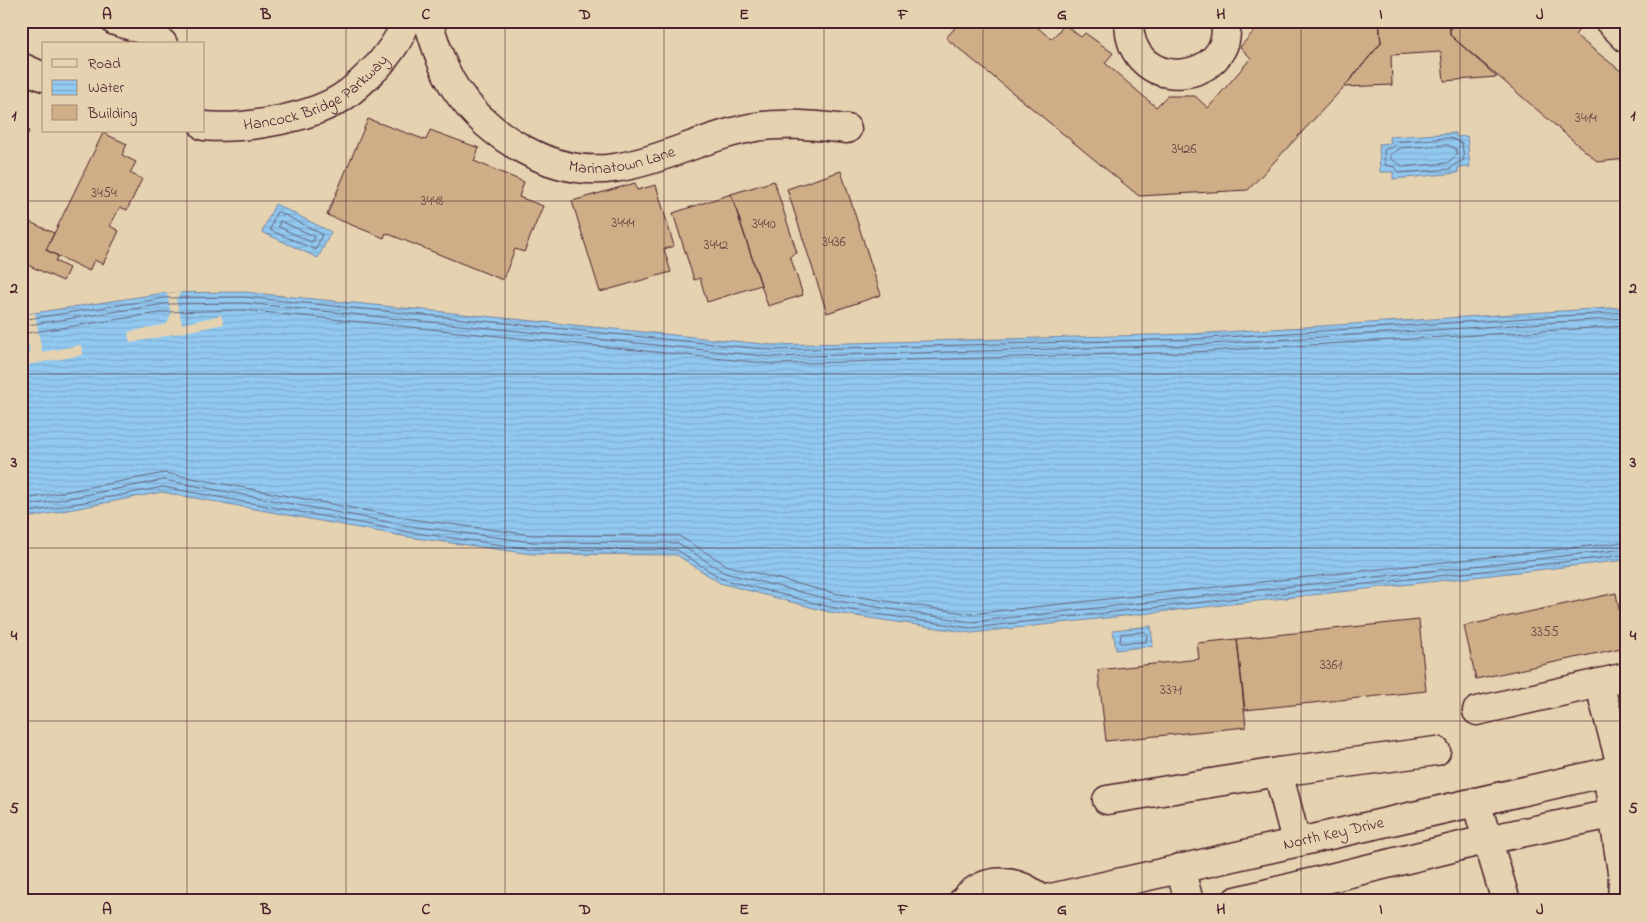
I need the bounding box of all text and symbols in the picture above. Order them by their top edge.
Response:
text: A [102,3,112,27]
text: B [260,3,272,27]
text: C [422,3,431,27]
text: D [578,3,591,27]
text: E [739,3,749,27]
text: F [897,3,909,27]
text: G [1057,3,1067,27]
text: H [1216,3,1226,27]
text: I [1379,3,1383,27]
text: J [1536,3,1544,27]
legend [42,42,205,132]
street label: Hancock Bridge Parkway [242,50,395,138]
text: Road [88,53,121,75]
text: Water [88,77,124,99]
text: Building [87,103,137,126]
text: 1 [11,104,17,128]
text: 1 [1630,104,1636,128]
house number: 3414 [1575,108,1597,129]
house number: 3426 [1172,139,1196,160]
street label: Marinatown Lane [567,140,679,181]
house number: 3454 [91,183,117,204]
house number: 3448 [421,191,443,212]
house number: 3444 [611,213,635,234]
house number: 3440 [752,214,776,235]
house number: 3436 [822,232,846,253]
house number: 3442 [704,235,728,256]
text: 2 [9,277,18,301]
text: 2 [1628,277,1637,301]
text: 3 [10,451,18,475]
text: 3 [1629,451,1637,475]
house number: 3355 [1531,622,1559,643]
text: 4 [10,624,18,648]
text: 4 [1629,624,1637,648]
house number: 3361 [1320,655,1343,676]
house number: 3371 [1160,680,1182,701]
text: 5 [9,797,19,821]
text: 5 [1628,797,1638,821]
street label: North Key Drive [1281,811,1387,857]
text: A [102,898,112,922]
text: B [260,898,272,922]
text: C [422,898,431,922]
text: D [578,898,591,922]
text: E [739,898,749,922]
text: F [897,898,909,922]
text: G [1057,898,1067,922]
text: H [1216,898,1226,922]
text: I [1379,898,1383,922]
text: J [1536,898,1544,922]

